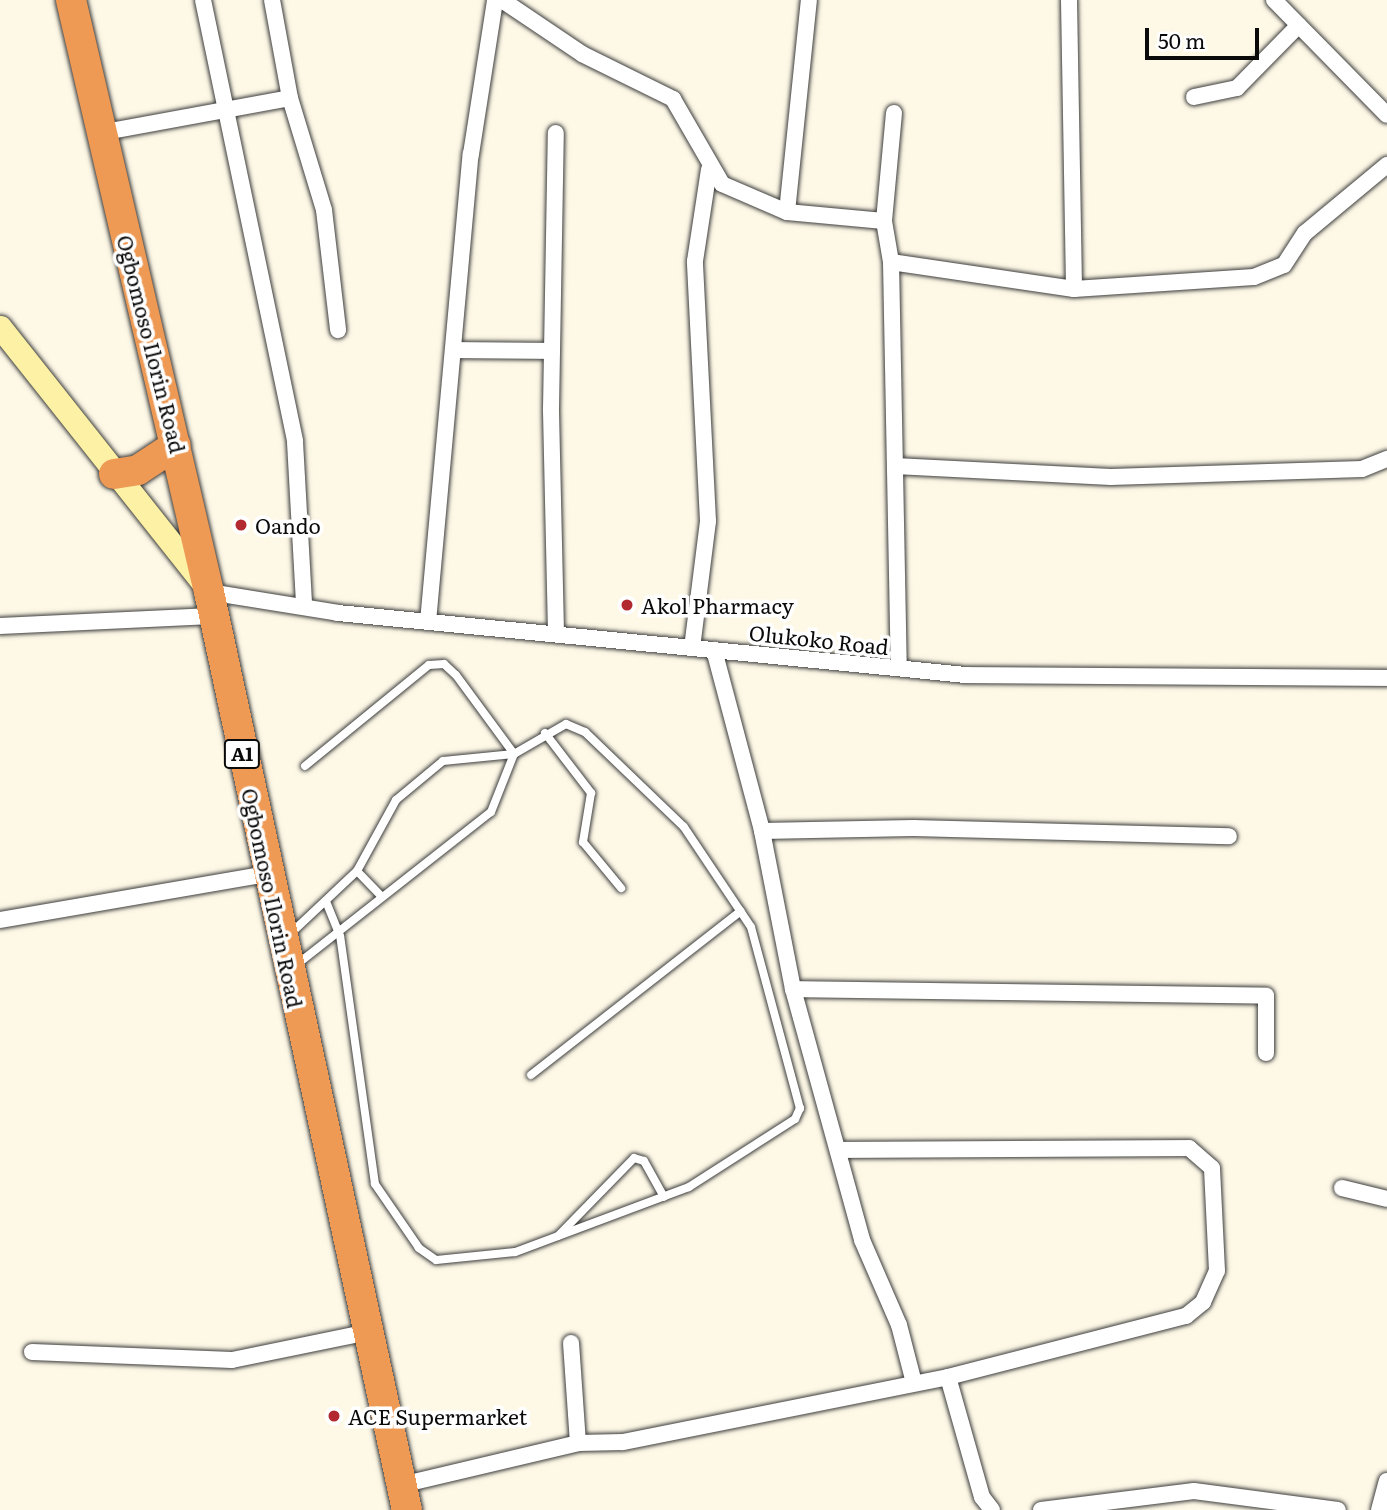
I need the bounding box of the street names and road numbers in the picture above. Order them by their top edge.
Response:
street label: Ogbomoso Ilorin Road [113,232,191,456]
street label: Olukoko Road [748,619,890,659]
road number: A1 [223,738,261,769]
street label: Ogbomoso Ilorin Road [237,786,309,1010]

